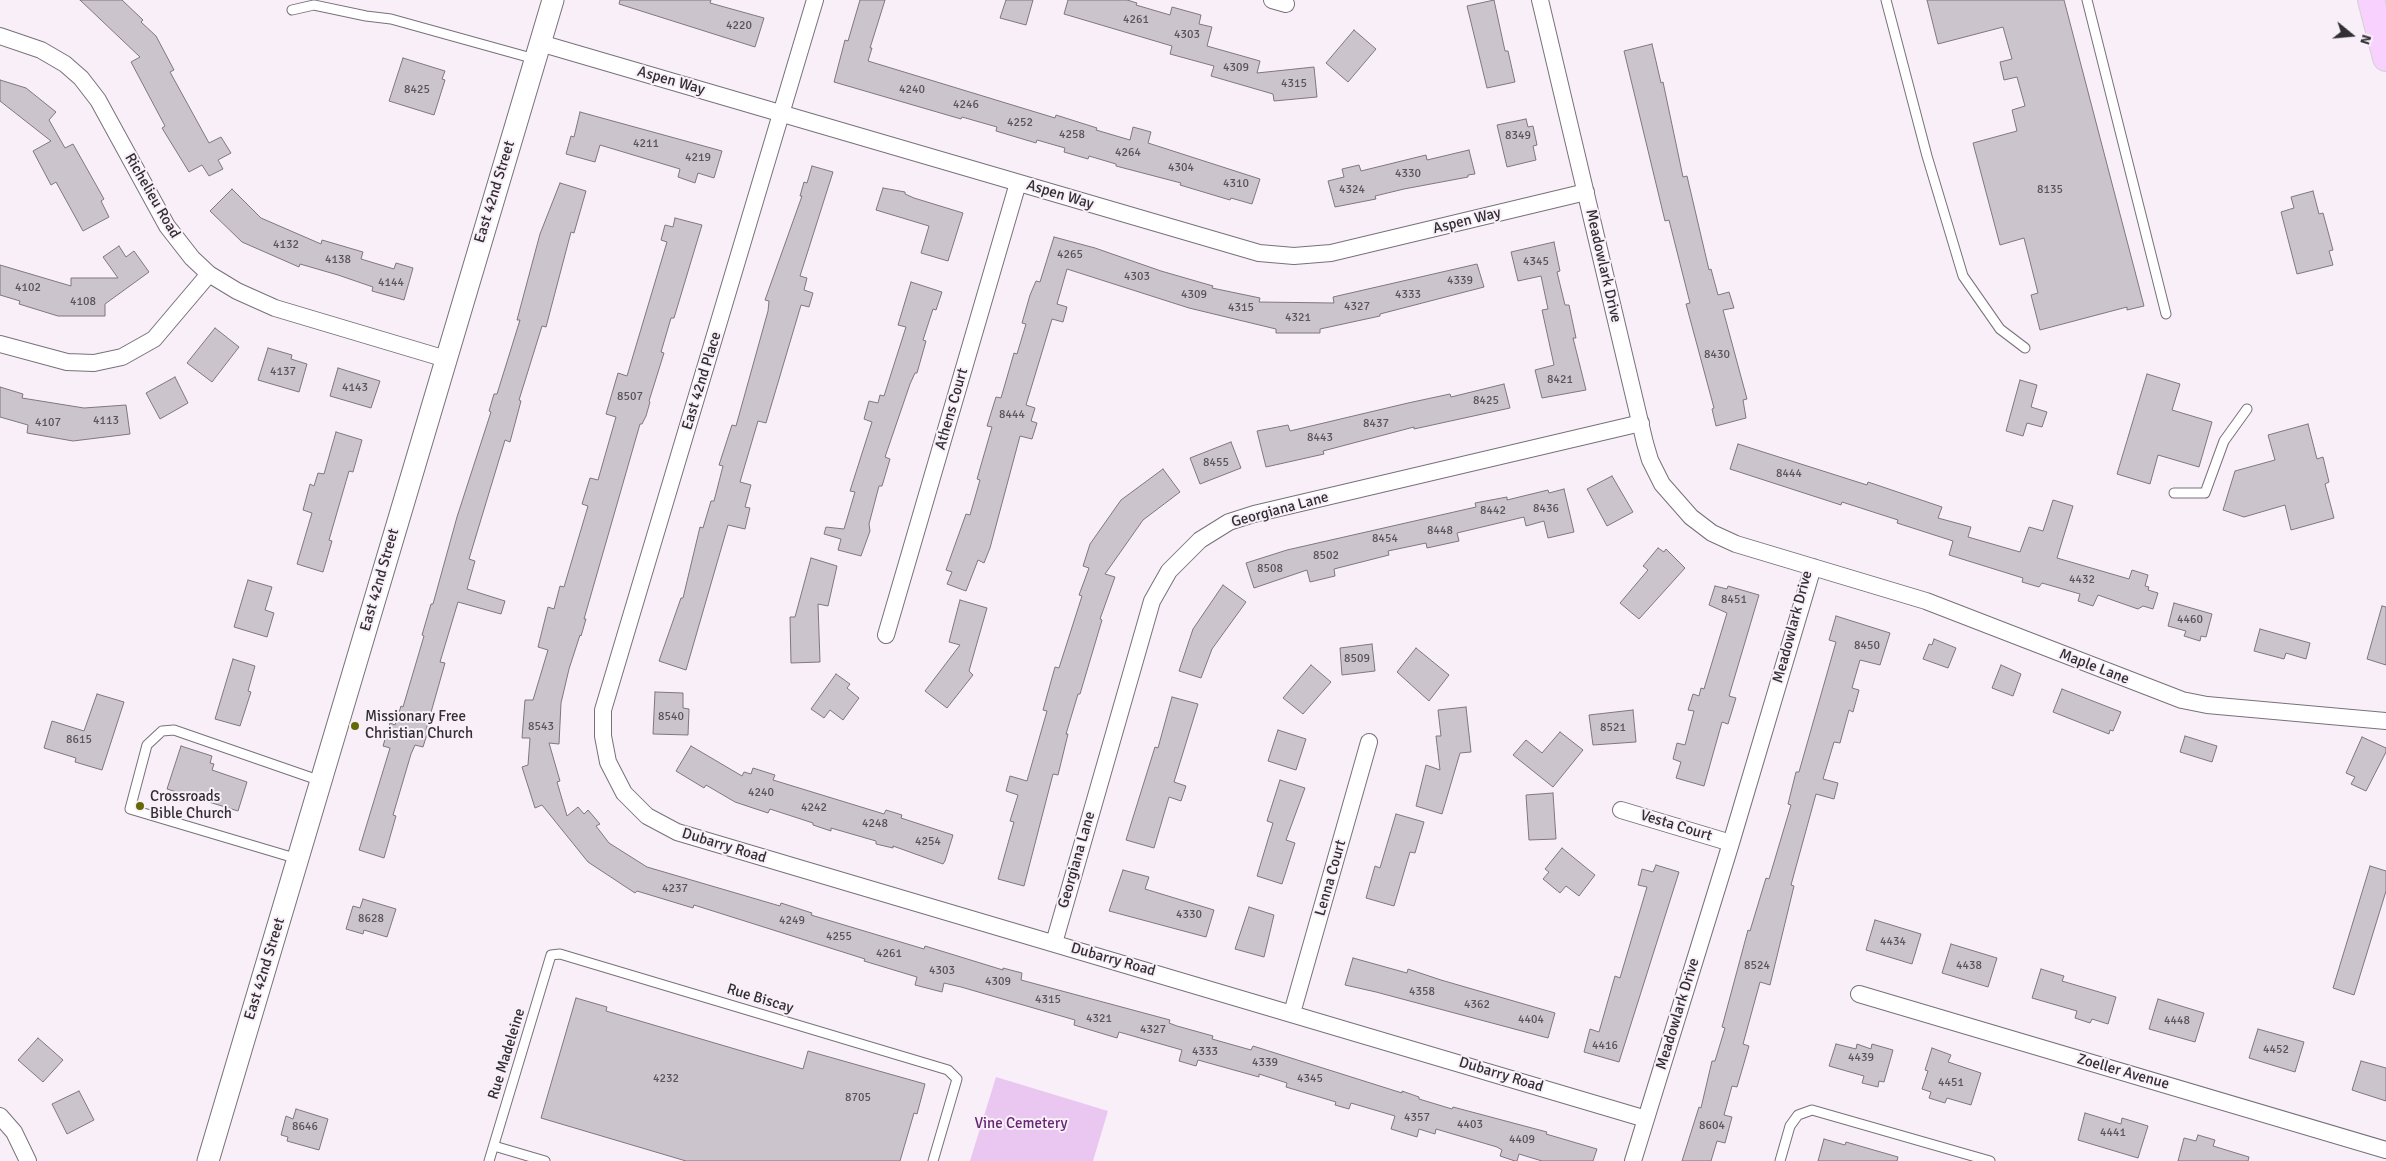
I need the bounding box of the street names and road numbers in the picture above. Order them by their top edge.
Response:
street label: Aspen Way [635,63,707,99]
street label: East 42nd Street [471,139,519,245]
street label: Richelieu Road [120,150,184,242]
street label: Aspen Way [1024,176,1096,214]
street label: Aspen Way [1431,204,1503,238]
street label: Meadowlark Drive [1581,208,1625,324]
street label: East 42nd Place [679,330,725,432]
street label: Athens Court [932,366,972,452]
street label: Georgiana Lane [1229,488,1331,532]
street label: East 42nd Street [357,527,403,633]
street label: Meadowlark Drive [1769,569,1817,685]
street label: Maple Lane [2056,645,2132,689]
street label: Vesta Court [1638,807,1714,845]
street label: Georgiana Lane [1055,809,1099,911]
street label: Dubarry Road [680,825,768,867]
street label: Lenna Court [1312,838,1350,918]
street label: East 42nd Street [241,916,289,1022]
street label: Dubarry Road [1069,939,1157,981]
street label: Meadowlark Drive [1653,956,1703,1072]
street label: Rue Biscay [724,980,796,1018]
street label: Rue Madeleine [485,1006,529,1102]
street label: Zoeller Avenue [2075,1050,2171,1094]
street label: Dubarry Road [1457,1054,1545,1096]

